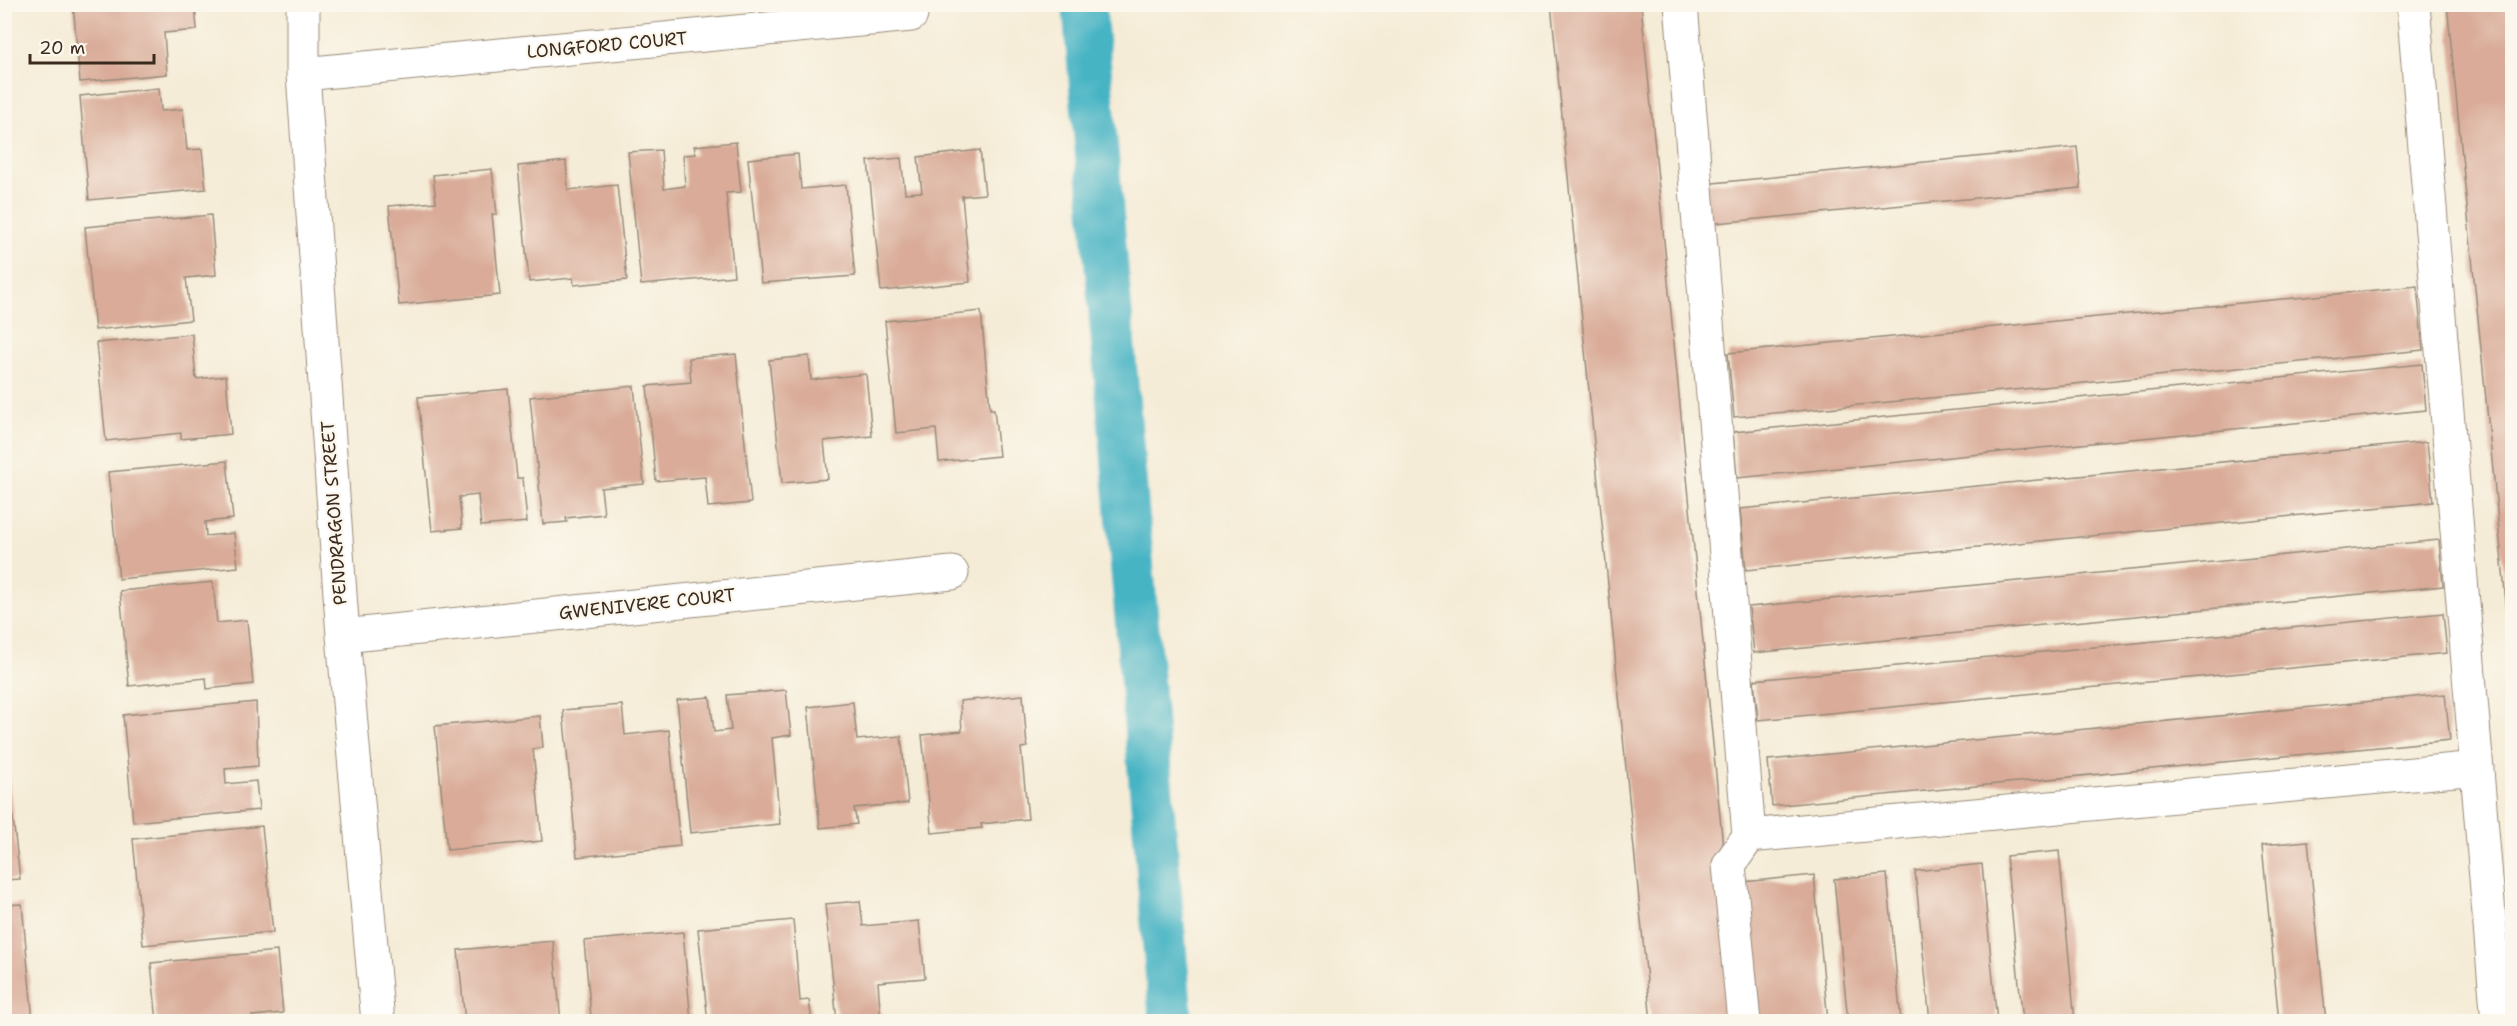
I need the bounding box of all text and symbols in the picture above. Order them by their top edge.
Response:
street label: LONGFORD COURT [526,26,688,64]
scale bar [30,27,154,65]
text: 20 m [39,36,85,60]
street label: PENDRAGON STREET [316,420,352,606]
street label: GWENIVERE COURT [558,583,736,625]

